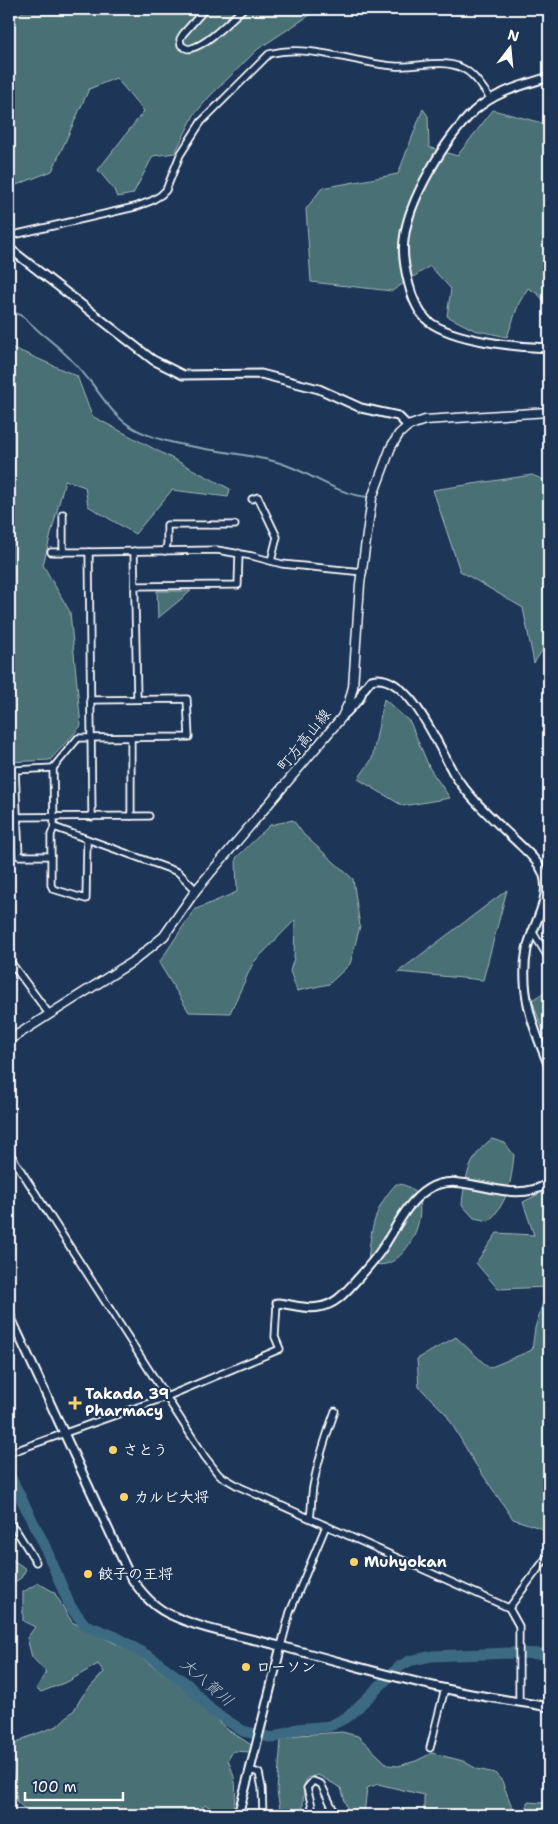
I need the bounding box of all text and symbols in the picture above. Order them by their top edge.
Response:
north arrow [486,22,536,72]
text: N [506,25,521,46]
street label: 町方高山線 [273,705,335,775]
place label: Takada 39 Pharmacy [85,1384,169,1421]
marker: Takada 39 Pharmacy [69,1397,81,1409]
place label: さとう [123,1440,168,1460]
marker: さとう [107,1444,119,1456]
place label: カルビ大将 [134,1487,209,1507]
marker: カルビ大将 [118,1491,130,1503]
place label: Muhyokan [364,1552,447,1572]
marker: Muhyokan [348,1556,360,1568]
place label: 餃子の王将 [98,1564,173,1584]
marker: 餃子の王将 [82,1568,94,1580]
water label: 大八賀川 [176,1653,238,1711]
place label: ローソン [256,1657,316,1677]
marker: ローソン [240,1661,252,1673]
scale bar [25,1769,122,1801]
text: 100 m [32,1777,77,1797]

